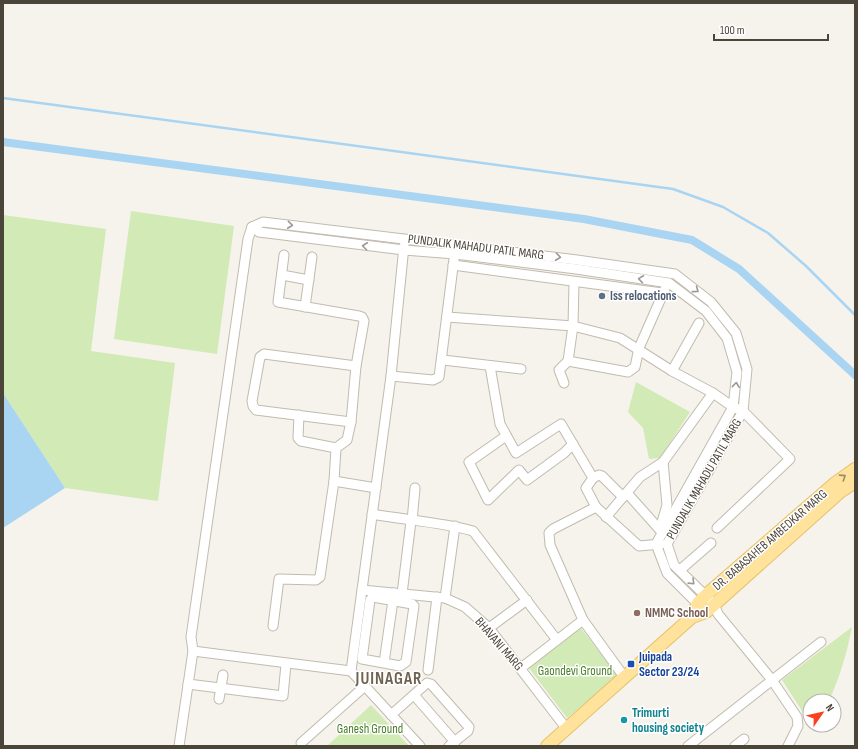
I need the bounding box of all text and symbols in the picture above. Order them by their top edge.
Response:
scale bar [714,16,828,42]
text: 100 m [720,23,745,38]
one-way arrow [287,221,293,230]
street label: PUNDALIK MAHADU PATIL MARG [407,231,545,263]
one-way arrow [362,241,368,250]
one-way arrow [555,252,561,261]
one-way arrow [637,275,644,284]
one-way arrow [691,285,698,292]
place label: Iss relocations [610,288,677,304]
marker: Iss relocations [597,291,607,301]
one-way arrow [731,382,740,388]
street label: PUNDALIK MAHADU PATIL MARG [663,416,745,542]
one-way arrow [839,475,846,482]
street label: DR. BABASAHEB AMBEDKAR MARG [709,486,831,594]
one-way arrow [687,577,695,585]
place label: NMMC School [645,605,709,621]
marker: NMMC School [632,608,642,618]
street label: BHAVANI MARG [471,614,527,674]
place label: Juipada Sector 23/24 [638,649,699,680]
marker: Juipada Sector 23/24 [626,659,636,669]
park label: Gaondevi Ground [538,663,612,679]
district label: JUINAGAR [355,669,422,689]
north arrow [802,693,842,733]
text: N [823,702,837,714]
place label: Trimurti housing society [632,705,705,736]
marker: Trimurti housing society [619,715,629,725]
park label: Ganesh Ground [337,721,403,737]

